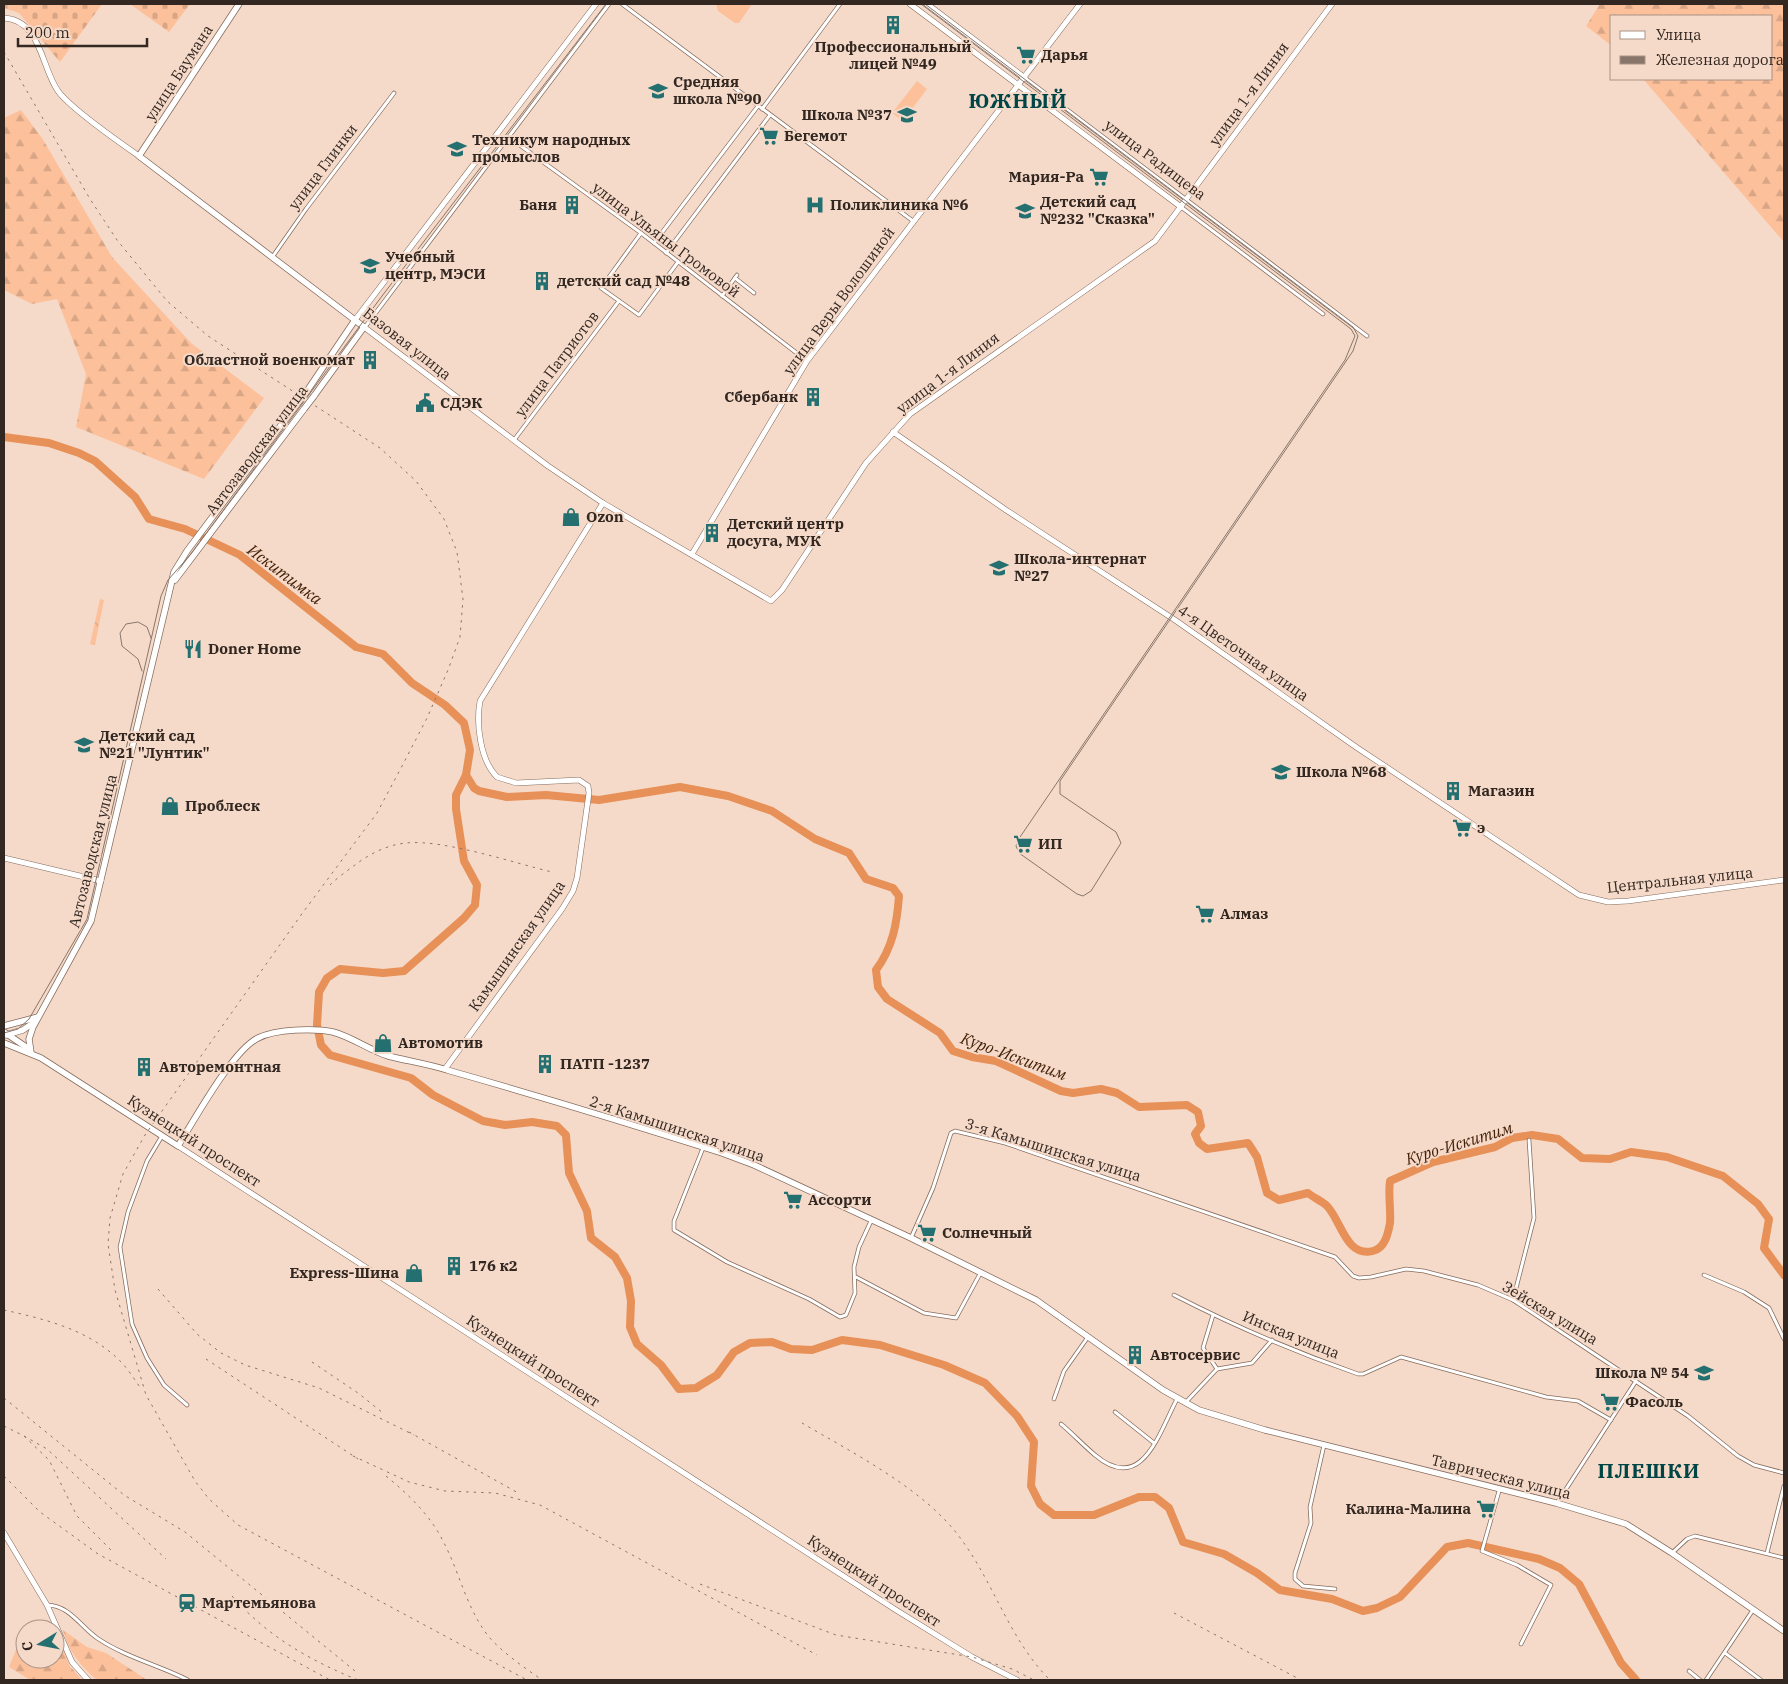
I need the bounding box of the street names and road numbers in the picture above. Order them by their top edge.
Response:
street label: улица Баумана [140,21,217,124]
street label: улица 1-я Линия [1205,38,1293,149]
street label: улица Радищева [1101,115,1210,204]
street label: улица Глинки [284,120,361,213]
street label: улица Ульяны Громовой [589,178,744,301]
street label: улица Веры Волошиной [779,223,899,378]
street label: Базовая улица [359,303,455,384]
street label: улица Патриотов [511,307,603,420]
street label: улица 1-я Линия [893,328,1003,417]
street label: Автозаводская улица [202,381,312,518]
street label: 4-я Цветочная улица [1174,600,1312,705]
street label: Автозаводская улица [64,772,121,930]
street label: Центральная улица [1606,862,1754,897]
street label: Камышинская улица [464,876,569,1015]
street label: Кузнецкий проспект [124,1090,265,1191]
street label: 2-я Камышинская улица [587,1091,767,1166]
street label: 3-я Камышинская улица [963,1114,1143,1185]
street label: Зейская улица [1499,1277,1602,1349]
street label: Инская улица [1240,1306,1342,1363]
street label: Кузнецкий проспект [463,1310,604,1411]
street label: Таврическая улица [1429,1450,1573,1503]
street label: Кузнецкий проспект [804,1530,945,1631]

